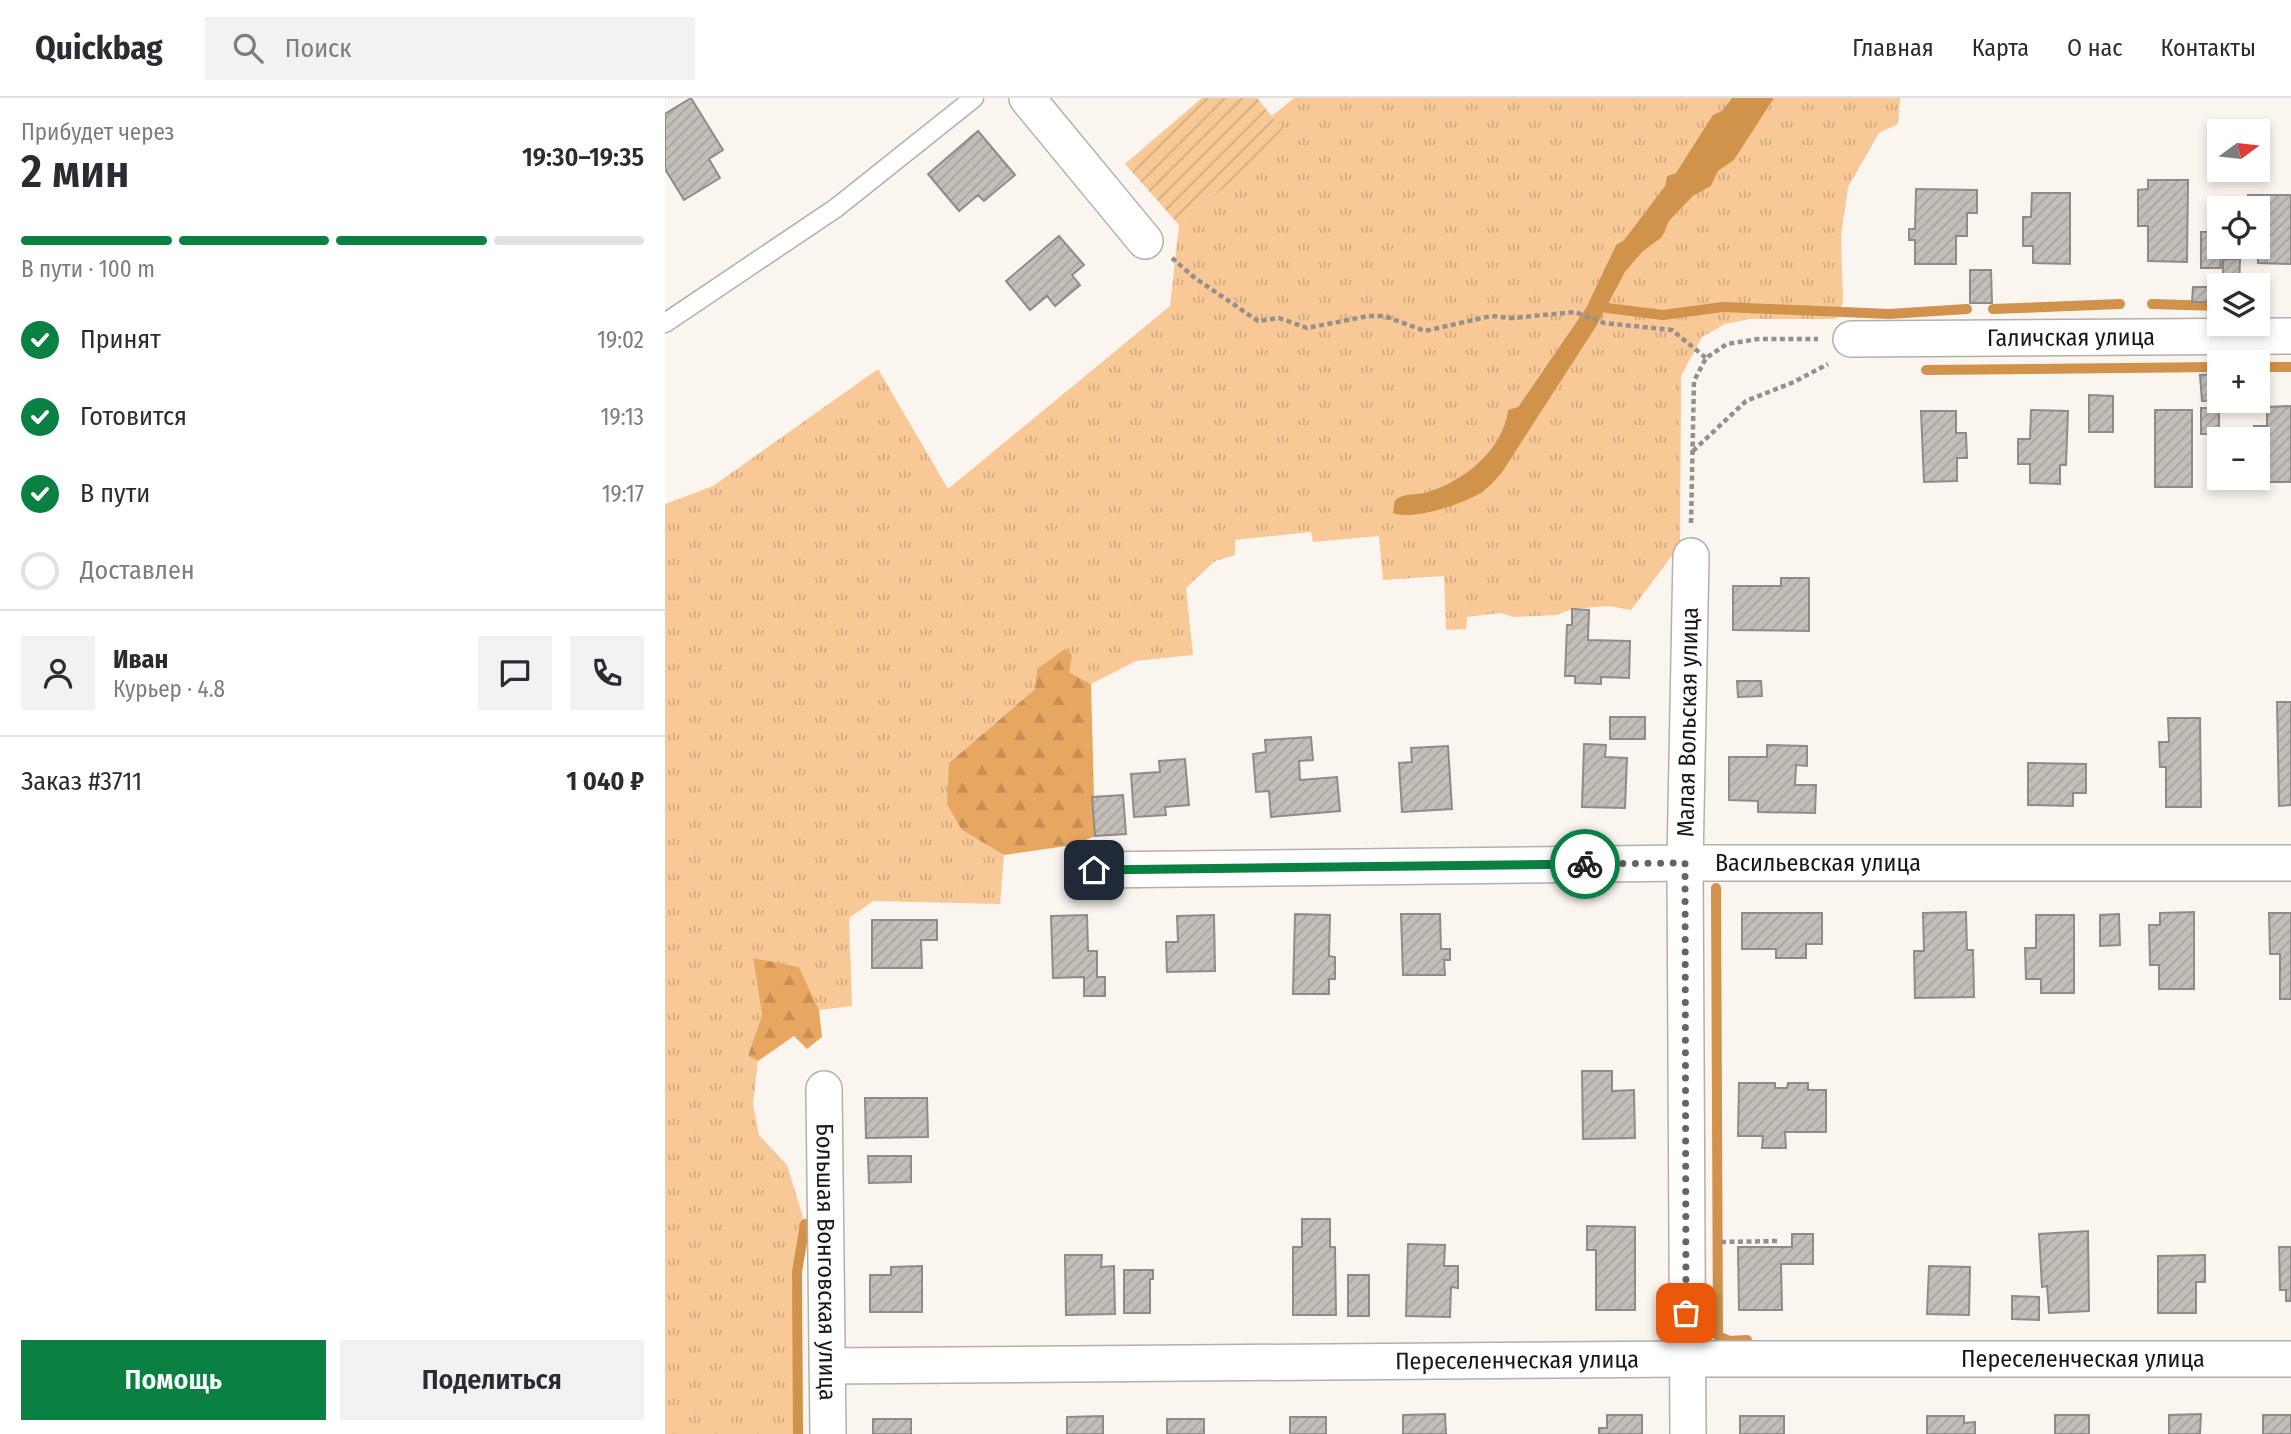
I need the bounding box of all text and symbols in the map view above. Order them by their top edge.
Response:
search box [205,17,695,80]
text: Quickbag [35,28,163,68]
icon: search [229,29,267,67]
text: Поиск [285,33,351,64]
text: Главная [1852,34,1934,62]
text: Карта [1972,34,2029,62]
text: О нас [2067,34,2122,62]
text: Контакты [2160,34,2256,62]
text: Прибудет через [21,118,174,146]
north arrow [2207,119,2270,182]
map controls [2207,119,2270,490]
text: 19:30–19:35 [522,142,644,173]
text: 2 мин [21,144,129,199]
button: locate [2207,196,2270,259]
text: В пути · 100 m [21,255,155,283]
button: layers [2207,273,2270,336]
icon: check [21,321,59,359]
street label: Галичская улица [1987,323,2155,352]
text: Принят [80,324,161,355]
text: 19:02 [597,326,644,354]
button: + [2207,350,2270,413]
icon: check [21,398,59,436]
text: Готовится [80,401,187,432]
text: 19:13 [601,403,644,431]
button: − [2207,427,2270,490]
icon: check [21,475,59,513]
text: В пути [80,478,150,509]
text: 19:17 [602,480,644,508]
text: Доставлен [80,555,195,586]
street label: Малая Вольская улица [1672,607,1704,837]
button: person [21,636,95,710]
button: chat [478,636,552,710]
button: phone [570,636,644,710]
text: Иван [113,644,168,675]
text: Курьер · 4.8 [113,675,225,703]
text: Заказ #3711 [21,766,142,797]
text: 1 040 ₽ [566,766,644,797]
courier [1550,829,1620,899]
pin [1064,840,1124,900]
icon: bike [1566,845,1604,883]
street label: Васильевская улица [1715,849,1921,877]
icon: home [1075,851,1113,889]
street label: Большая Вонговская улица [810,1123,842,1401]
pin [1656,1283,1716,1343]
icon: bag [1667,1294,1705,1332]
button: Помощь [21,1340,326,1420]
button: Поделиться [340,1340,644,1420]
street label: Переселенческая улица [1395,1345,1639,1375]
street label: Переселенческая улица [1961,1345,2205,1373]

